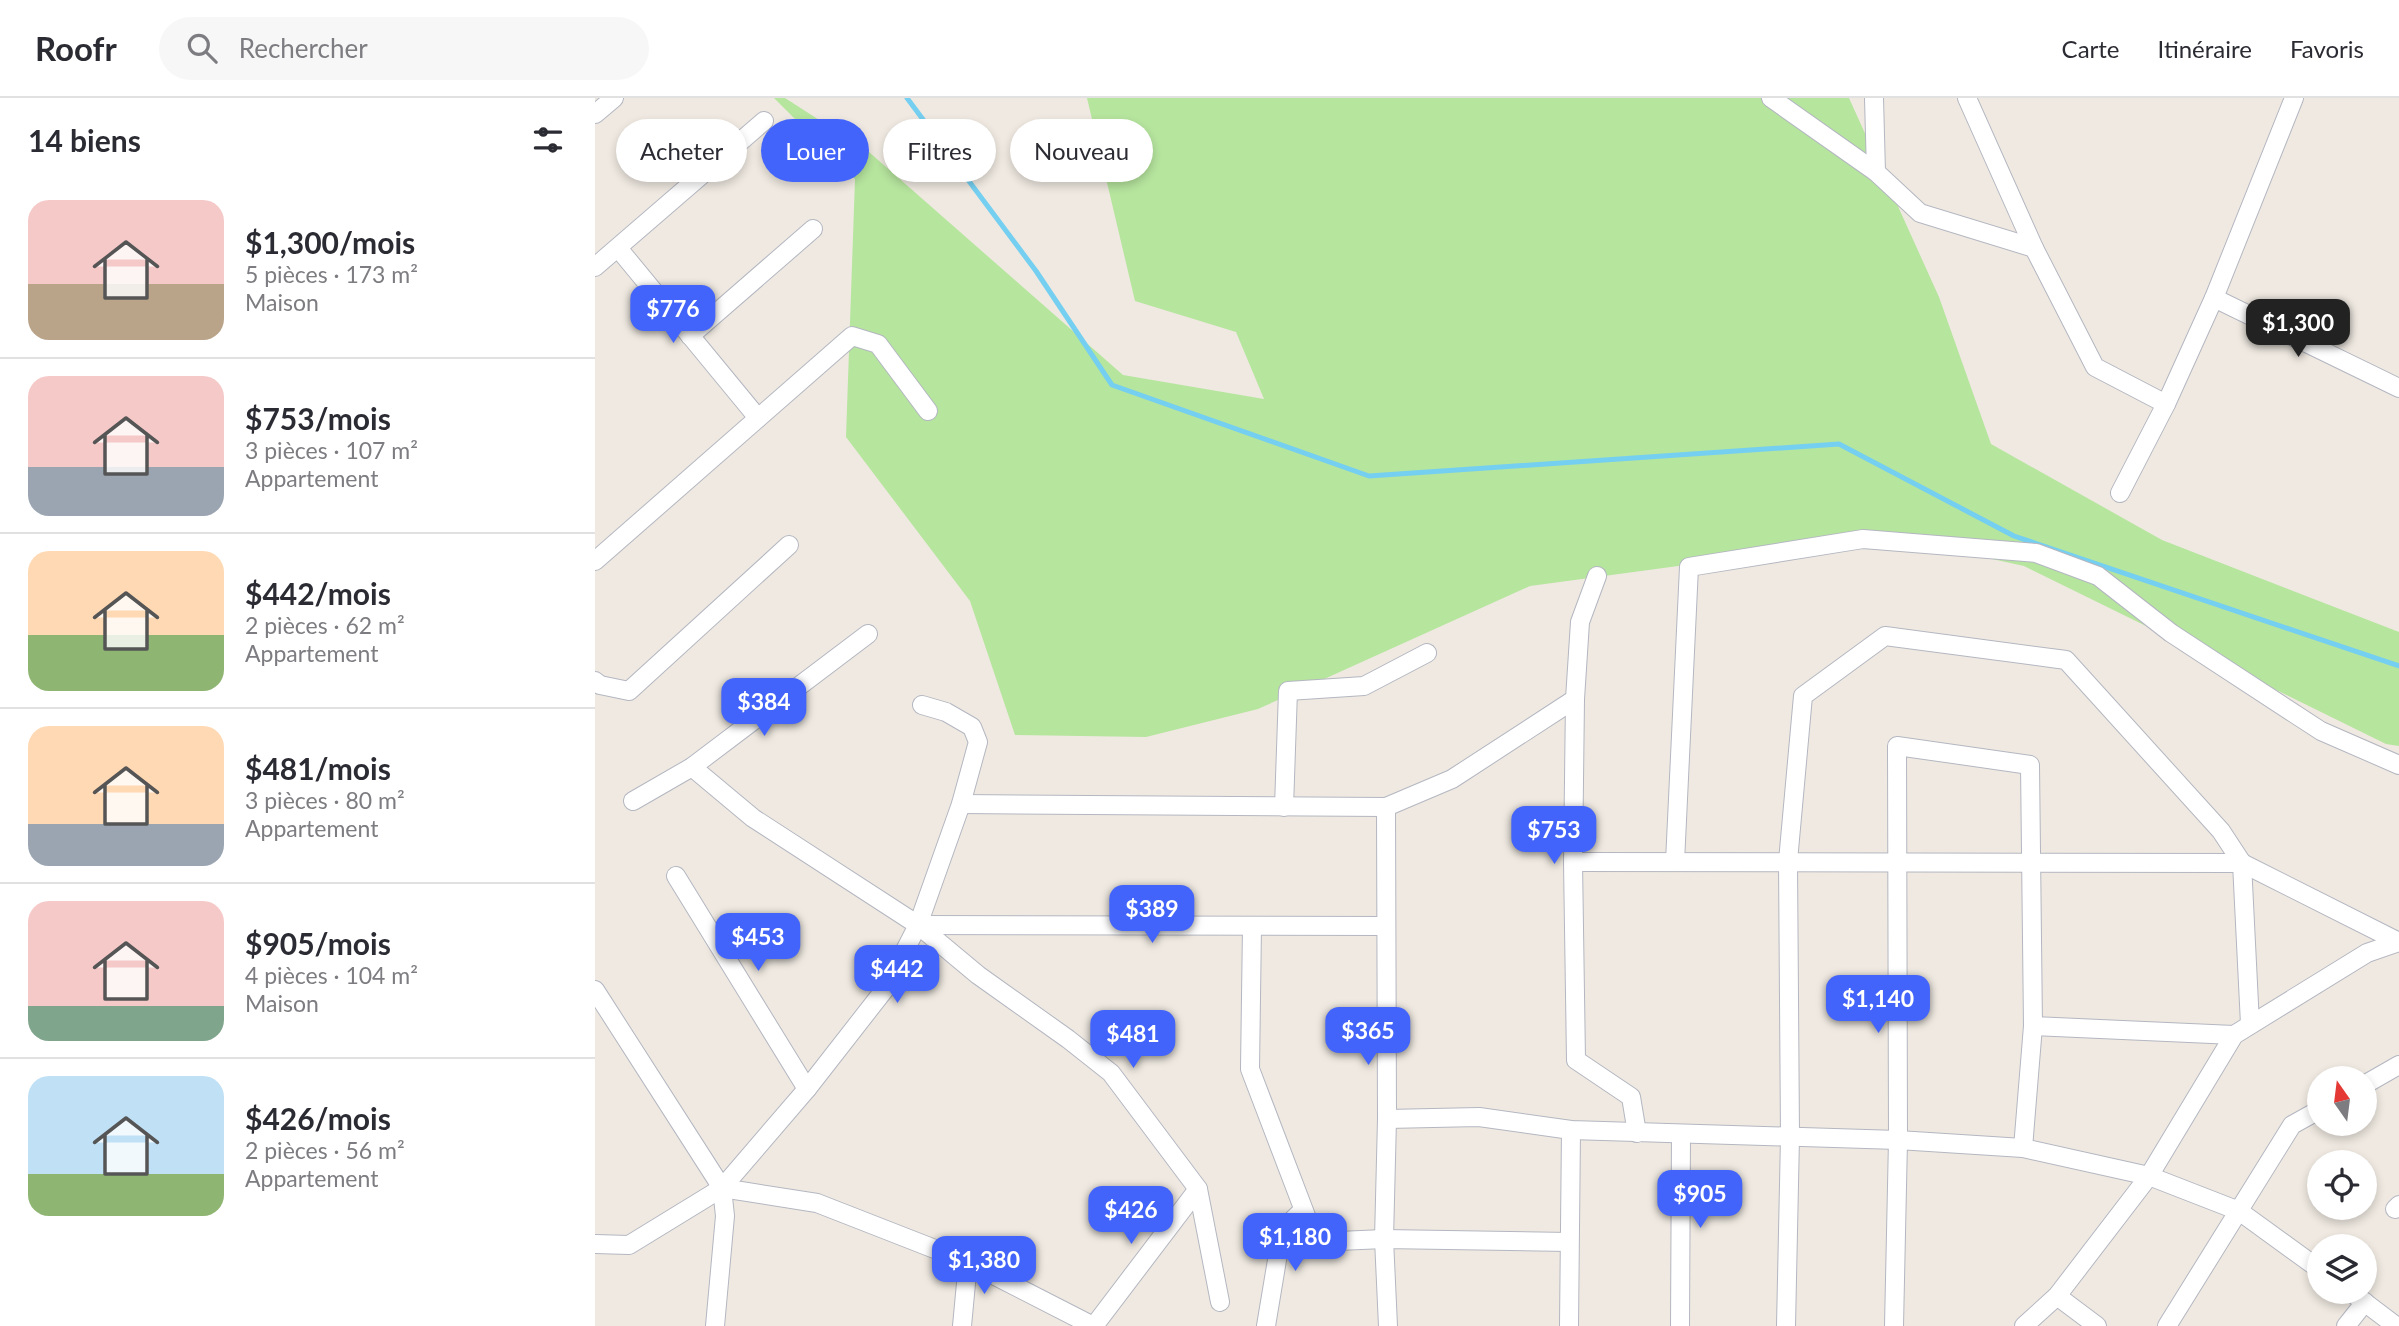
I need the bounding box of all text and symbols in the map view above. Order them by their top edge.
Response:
search box [159,17,649,80]
text: Roofr [35,28,117,68]
icon: search [183,29,221,67]
text: Rechercher [239,32,368,64]
text: Carte [2062,34,2120,63]
text: Itinéraire [2158,34,2252,63]
text: Favoris [2290,34,2364,63]
chip: Acheter [616,119,747,182]
chip: Louer [761,119,869,182]
chip: Filtres [883,119,996,182]
chip: Nouveau [1010,119,1153,182]
icon: filters [529,121,567,159]
text: 14 biens [28,122,141,158]
text: $1,300/mois [245,224,415,260]
icon: home [84,228,168,312]
text: 5 pièces · 173 m² [245,260,418,288]
pin: $776 [632,286,714,345]
text: Maison [245,288,319,316]
text: $776 [646,294,700,322]
pin: $1,300 [2241,300,2355,359]
text: $1,300 [2262,308,2334,336]
text: $753/mois [245,400,391,436]
icon: home [84,404,168,488]
text: 3 pièces · 107 m² [245,436,418,464]
text: Appartement [245,464,378,492]
text: $442/mois [245,575,391,611]
icon: home [84,579,168,663]
text: 2 pièces · 62 m² [245,611,405,639]
text: Appartement [245,639,378,667]
pin: $384 [723,678,805,738]
text: $384 [737,687,791,715]
text: $481/mois [245,750,391,786]
icon: home [84,754,168,838]
text: 3 pièces · 80 m² [245,786,405,814]
pin: $753 [1513,806,1595,866]
text: Appartement [245,814,378,842]
text: $753 [1527,815,1581,843]
pin: $389 [1111,886,1193,945]
text: $389 [1125,894,1179,922]
pin: $453 [717,914,799,973]
text: $453 [731,922,785,950]
text: $905/mois [245,925,391,961]
icon: home [84,929,168,1013]
pin: $442 [856,946,938,1005]
text: $442 [870,954,924,982]
text: 4 pièces · 104 m² [245,961,418,989]
pin: $1,140 [1821,976,1935,1035]
text: $1,140 [1842,984,1914,1012]
text: Maison [245,989,319,1017]
pin: $365 [1327,1007,1409,1067]
pin: $481 [1092,1010,1174,1070]
text: $365 [1341,1016,1395,1044]
text: $481 [1106,1019,1160,1047]
north arrow [2307,1066,2377,1136]
map controls [2307,1066,2377,1304]
text: $426/mois [245,1100,391,1136]
icon: home [84,1104,168,1188]
text: 2 pièces · 56 m² [245,1136,405,1164]
button: locate [2307,1150,2377,1220]
text: Appartement [245,1164,378,1192]
pin: $905 [1659,1170,1741,1230]
text: $905 [1673,1179,1727,1207]
pin: $426 [1090,1186,1172,1246]
text: $426 [1104,1195,1158,1223]
pin: $1,180 [1238,1214,1352,1273]
text: $1,180 [1259,1222,1331,1250]
button: layers [2307,1234,2377,1304]
pin: $1,380 [927,1236,1041,1296]
text: $1,380 [948,1245,1020,1273]

